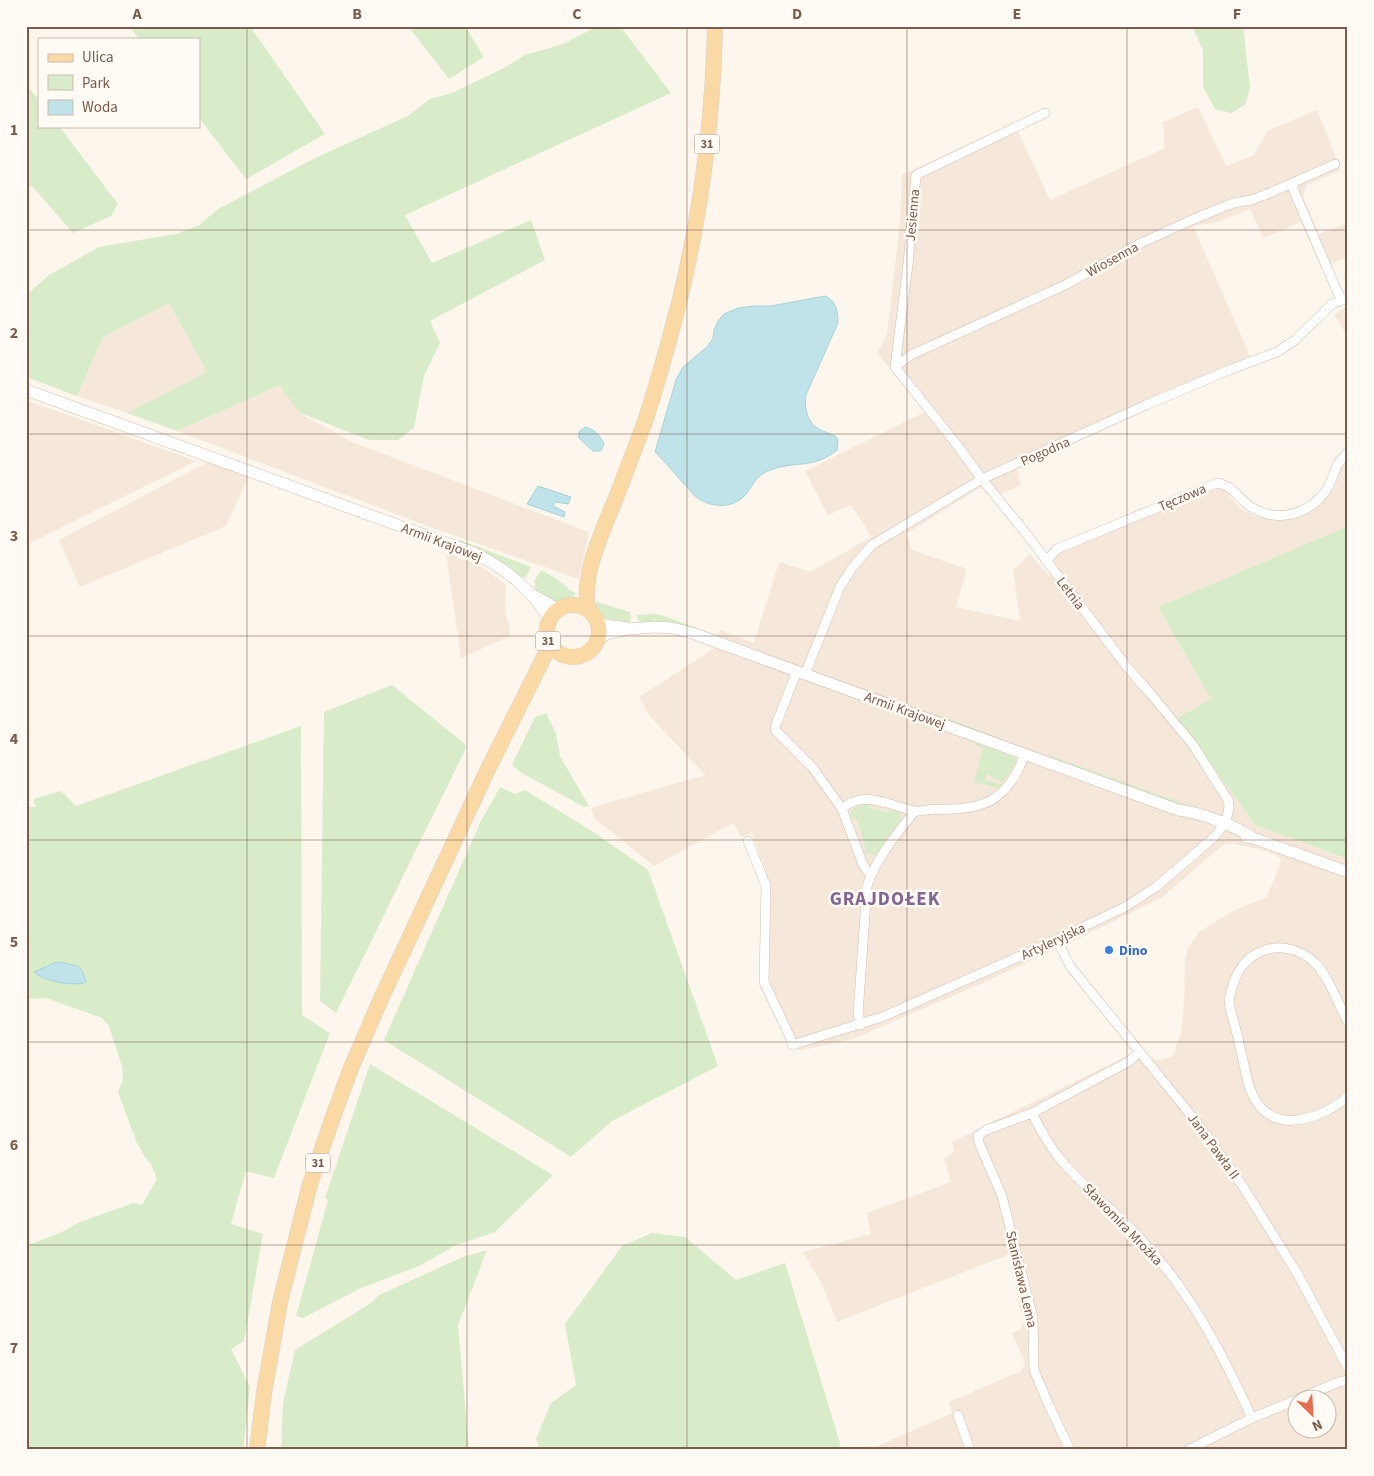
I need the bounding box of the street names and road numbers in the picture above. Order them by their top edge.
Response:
road number: 31 [694,134,720,154]
street label: Jesienna [901,188,925,242]
street label: Wiosenna [1083,237,1142,282]
street label: Pogodna [1018,432,1073,472]
street label: Tęczowa [1155,479,1209,517]
street label: Armii Krajowej [398,518,485,567]
street label: Letnia [1051,573,1089,614]
road number: 31 [536,631,560,650]
street label: Armii Krajowej [861,687,948,735]
street label: Artyleryjska [1018,918,1089,966]
street label: Jana Pawła II [1182,1110,1244,1184]
road number: 31 [306,1154,330,1172]
street label: Sławomira Mrożka [1078,1179,1167,1270]
street label: Stanisława Lema [1000,1229,1042,1330]

